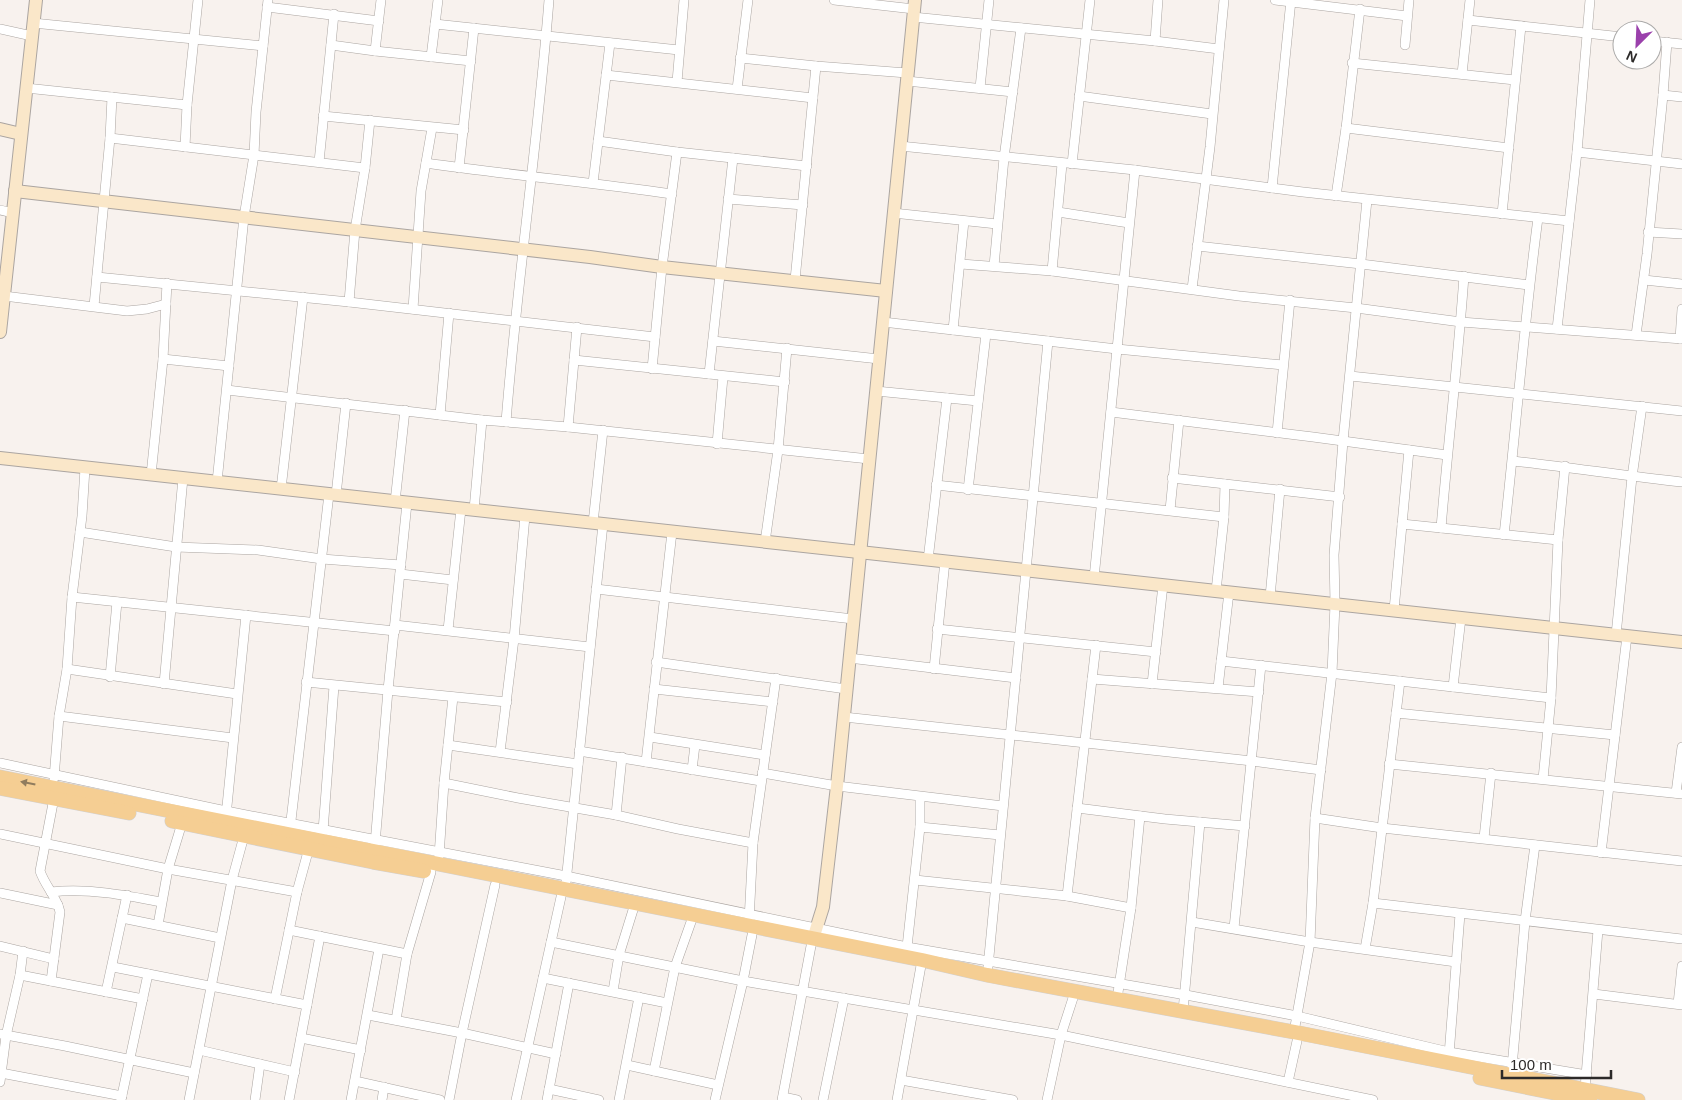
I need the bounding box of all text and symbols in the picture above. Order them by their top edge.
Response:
north arrow [1612,20,1662,70]
text: N [1624,48,1640,66]
one-way arrow [21,779,36,787]
scale bar [1502,1048,1611,1080]
text: 100 m [1510,1056,1552,1073]

